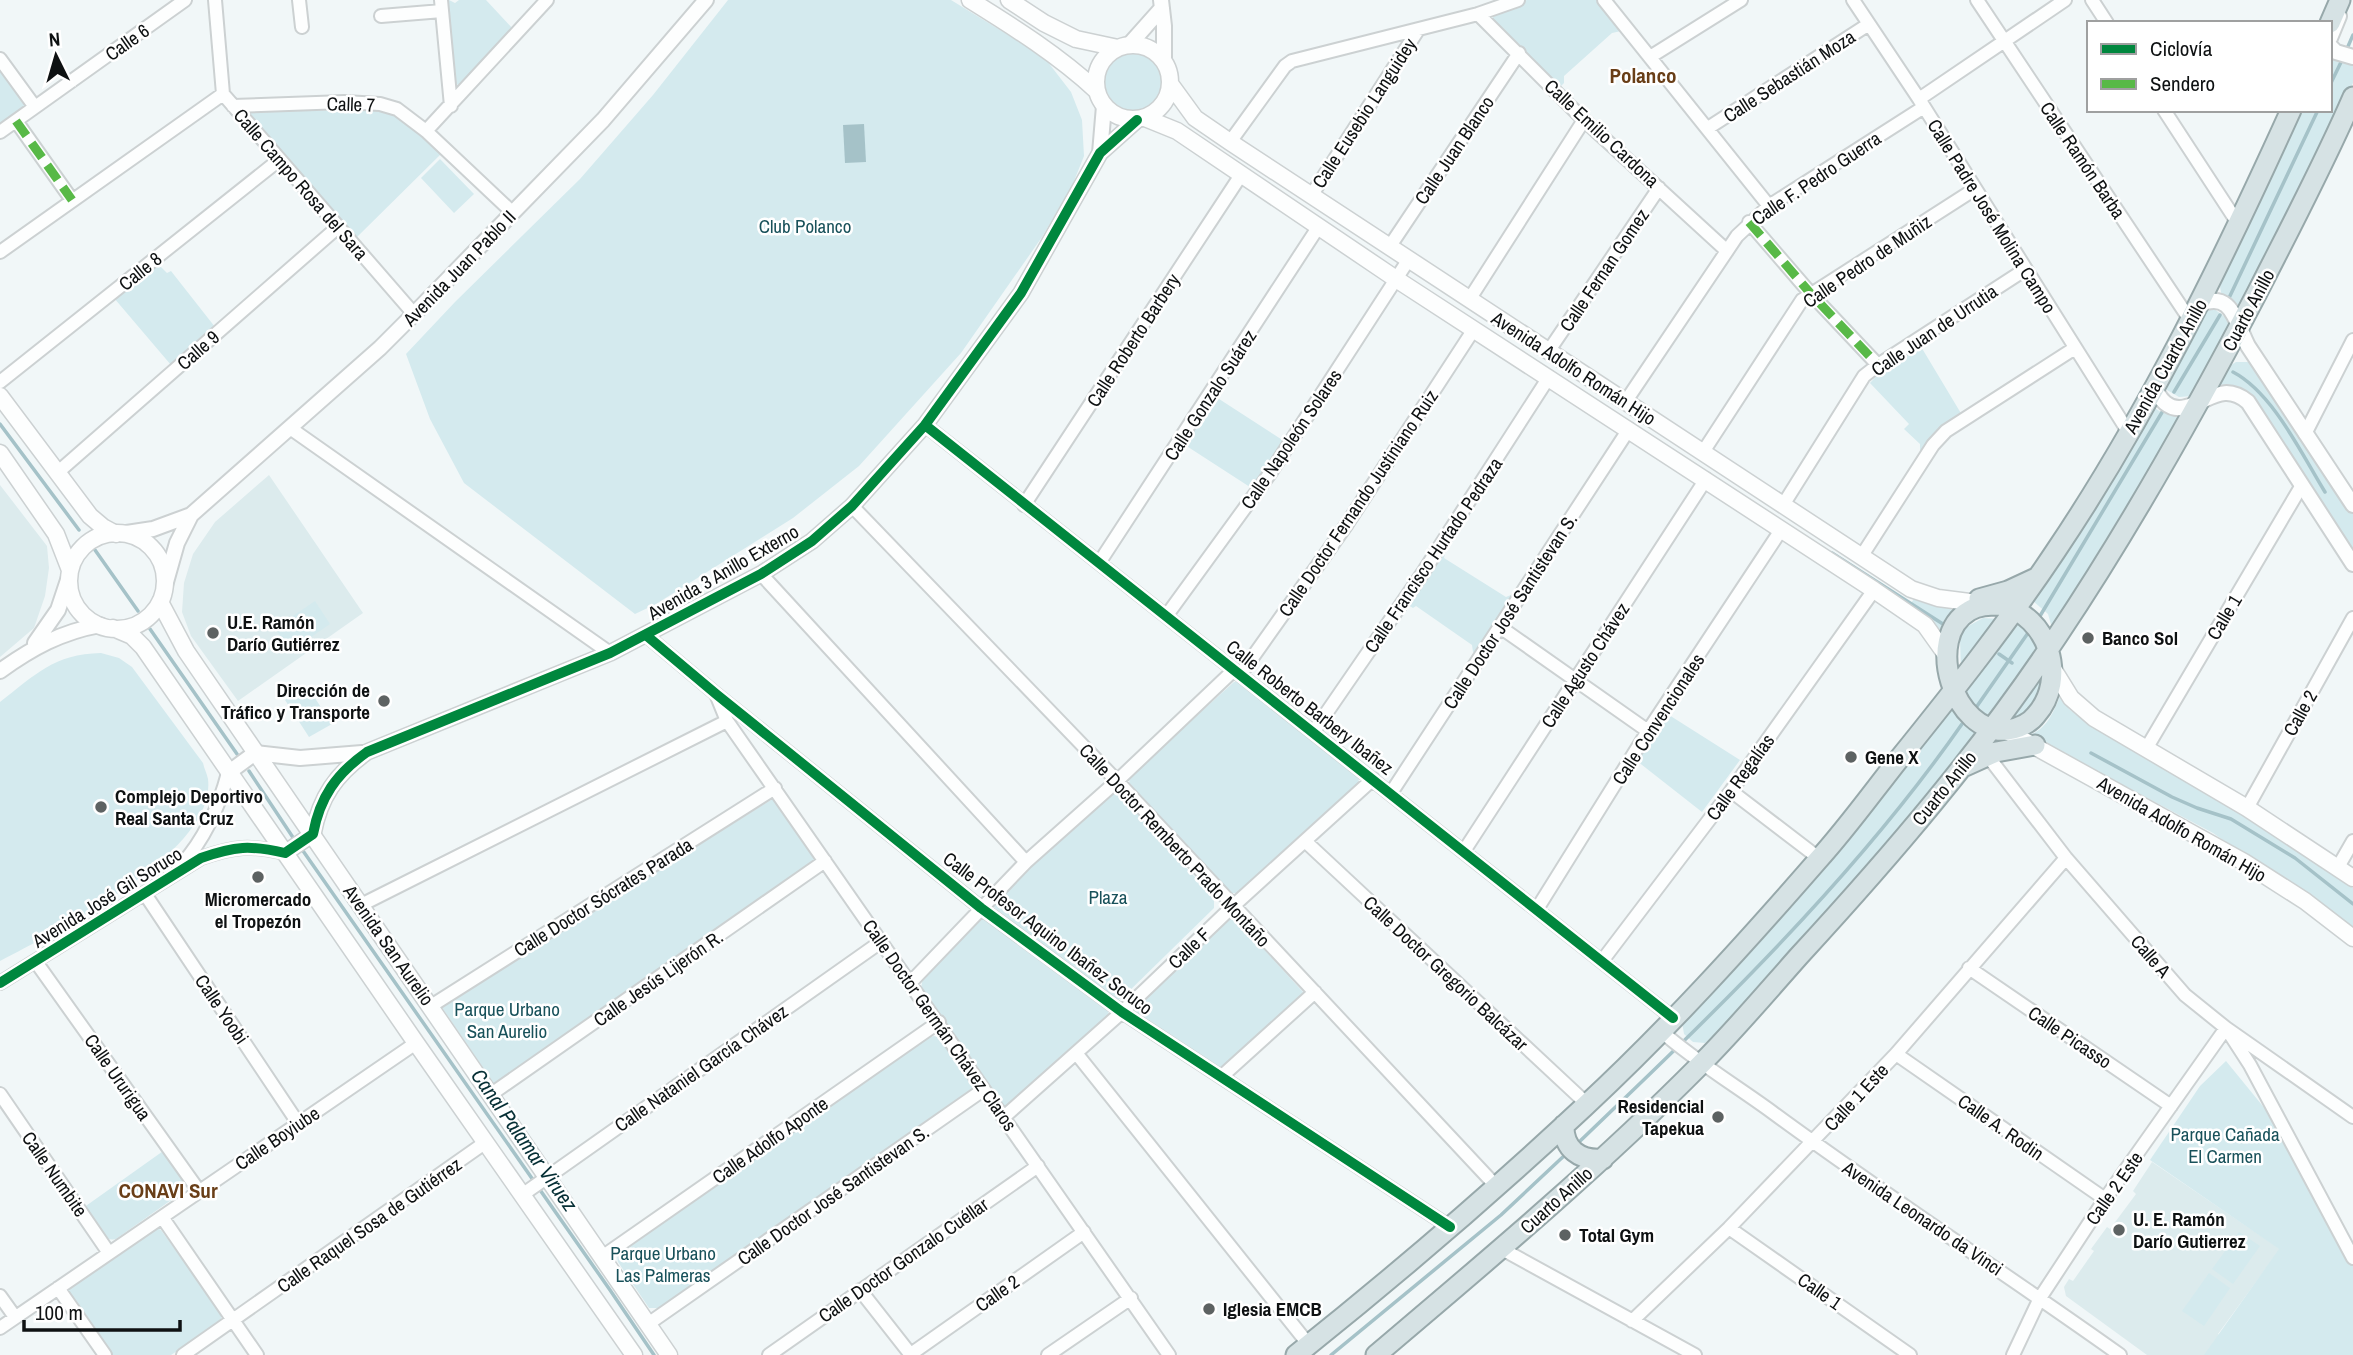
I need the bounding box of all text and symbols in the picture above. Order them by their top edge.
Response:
street label: Calle 6 [100,17,154,67]
north arrow [21,21,91,91]
legend [2087,21,2332,112]
street label: Calle Sebastián Moza [1718,23,1860,128]
text: N [48,26,61,53]
street label: Calle Eusebio Languidey [1306,33,1422,193]
text: Ciclovía [2150,34,2213,63]
district label: Polanco [1610,61,1677,90]
text: Sendero [2150,69,2215,98]
street label: Calle Emilio Cardona [1539,73,1665,193]
street label: Calle 7 [326,90,376,118]
street label: Calle Juan Blanco [1408,91,1500,209]
street label: Calle Ramón Barba [2034,96,2132,224]
street label: Calle Campo Rosa del Sara [228,103,374,266]
street label: Calle Padre José Molina Campo [1922,114,2062,318]
street label: Calle F. Pedro Guerra [1746,125,1886,231]
street label: Calle Fernan Gomez [1553,203,1655,337]
street label: Avenida Juan Pablo II [396,204,521,332]
street label: Calle Pedro de Muñiz [1798,208,1937,314]
park label: Club Polanco [759,213,851,239]
street label: Calle 8 [113,246,167,296]
street label: Cuarto Anillo [2216,265,2280,355]
street label: Calle Roberto Barbery [1080,268,1186,412]
street label: Calle Juan de Urrutia [1866,278,2003,382]
street label: Avenida Cuarto Anillo [2117,294,2213,439]
street label: Avenida Adolfo Román Hijo [1486,304,1661,431]
street label: Calle 9 [171,324,225,376]
street label: Calle Gonzalo Suárez [1158,324,1262,466]
street label: Calle Napoleón Solares [1234,364,1348,514]
street label: Calle Doctor Fernando Justiniano Ruiz [1272,384,1444,622]
street label: Calle Francisco Hurtado Pedraza [1358,452,1508,658]
street label: Calle Doctor José Santistevan S. [1437,508,1583,714]
street label: Avenida 3 Anillo Externo [642,518,803,626]
street label: Calle 1 [2200,589,2248,644]
street label: Calle Agusto Chávez [1535,597,1635,733]
place label: U.E. Ramón Darío Gutiérrez [227,609,340,657]
marker: U.E. Ramón Darío Gutiérrez [205,625,221,641]
place label: Banco Sol [2102,625,2178,651]
marker: Banco Sol [2080,630,2096,646]
street label: Calle Roberto Barbery Ibañez [1221,634,1399,781]
street label: Calle Convencionales [1606,648,1710,790]
place label: Dirección de Tráfico y Transporte [221,677,370,725]
street label: Calle 2 [2277,685,2323,741]
marker: Dirección de Tráfico y Transporte [376,693,392,709]
street label: Calle Regalías [1700,728,1780,826]
street label: Calle Doctor Remberto Prado Montaño [1074,738,1276,952]
place label: Gene X [1865,744,1919,770]
street label: Cuarto Anillo [1906,745,1982,831]
marker: Gene X [1843,749,1859,765]
street label: Avenida Adolfo Román Hijo [2092,769,2271,888]
place label: Complejo Deportivo Real Santa Cruz [115,783,263,831]
marker: Complejo Deportivo Real Santa Cruz [93,799,109,815]
street label: Calle Doctor Sócrates Parada [509,831,698,963]
street label: Avenida José Gil Soruco [26,840,187,954]
street label: Calle Profesor Aquino Ibañez Soruco [938,845,1158,1021]
marker: Micromercado el Tropezón [250,869,266,885]
street label: Avenida San Aurelio [337,879,440,1011]
park label: Plaza [1089,884,1128,910]
place label: Micromercado el Tropezón [205,886,311,934]
street label: Calle Doctor Gregorio Balcázar [1358,890,1535,1057]
street label: Calle Doctor Germán Chávez Claros [857,914,1023,1136]
street label: Calle F [1162,922,1216,974]
street label: Calle Jesús Lijerón R. [588,924,728,1032]
street label: Calle A [2125,929,2177,984]
street label: Calle Yoobi [189,969,255,1049]
park label: Parque Urbano San Aurelio [454,996,560,1044]
street label: Calle Nataniel García Chávez [609,998,793,1138]
street label: Calle Picasso [2023,1000,2117,1074]
street label: Calle Ururigua [79,1028,158,1126]
street label: Calle 1 Este [1818,1057,1894,1137]
water label: Canal Palamar Viruez [464,1063,585,1217]
street label: Calle A. Rodin [1953,1088,2049,1166]
street label: Calle Adolfo Aponte [707,1090,833,1190]
place label: Residencial Tapekua [1617,1093,1704,1141]
street label: Calle Boyiube [230,1100,324,1176]
marker: Residencial Tapekua [1710,1109,1726,1125]
street label: Calle Doctor José Santistevan S. [732,1119,934,1271]
park label: Parque Cañada El Carmen [2170,1121,2280,1169]
street label: Calle Numbite [16,1126,94,1222]
street label: Calle 2 Este [2079,1146,2149,1230]
street label: Calle Raquel Sosa de Gutiérrez [271,1151,467,1299]
street label: Avenida Leonardo da Vinci [1837,1154,2008,1281]
street label: Cuarto Anillo [1514,1160,1598,1240]
district label: CONAVI Sur [118,1176,218,1205]
street label: Calle Doctor Gonzalo Cuéllar [813,1191,994,1329]
place label: U. E. Ramón Darío Gutierrez [2133,1206,2246,1254]
place label: Total Gym [1579,1222,1654,1248]
marker: U. E. Ramón Darío Gutierrez [2111,1222,2127,1238]
marker: Total Gym [1557,1227,1573,1243]
park label: Parque Urbano Las Palmeras [610,1240,716,1288]
street label: Calle 1 [1793,1266,1848,1316]
street label: Calle 2 [970,1268,1024,1318]
scale bar [24,1288,180,1332]
place label: Iglesia EMCB [1223,1296,1322,1322]
text: 100 m [35,1298,83,1327]
marker: Iglesia EMCB [1201,1301,1217,1317]

